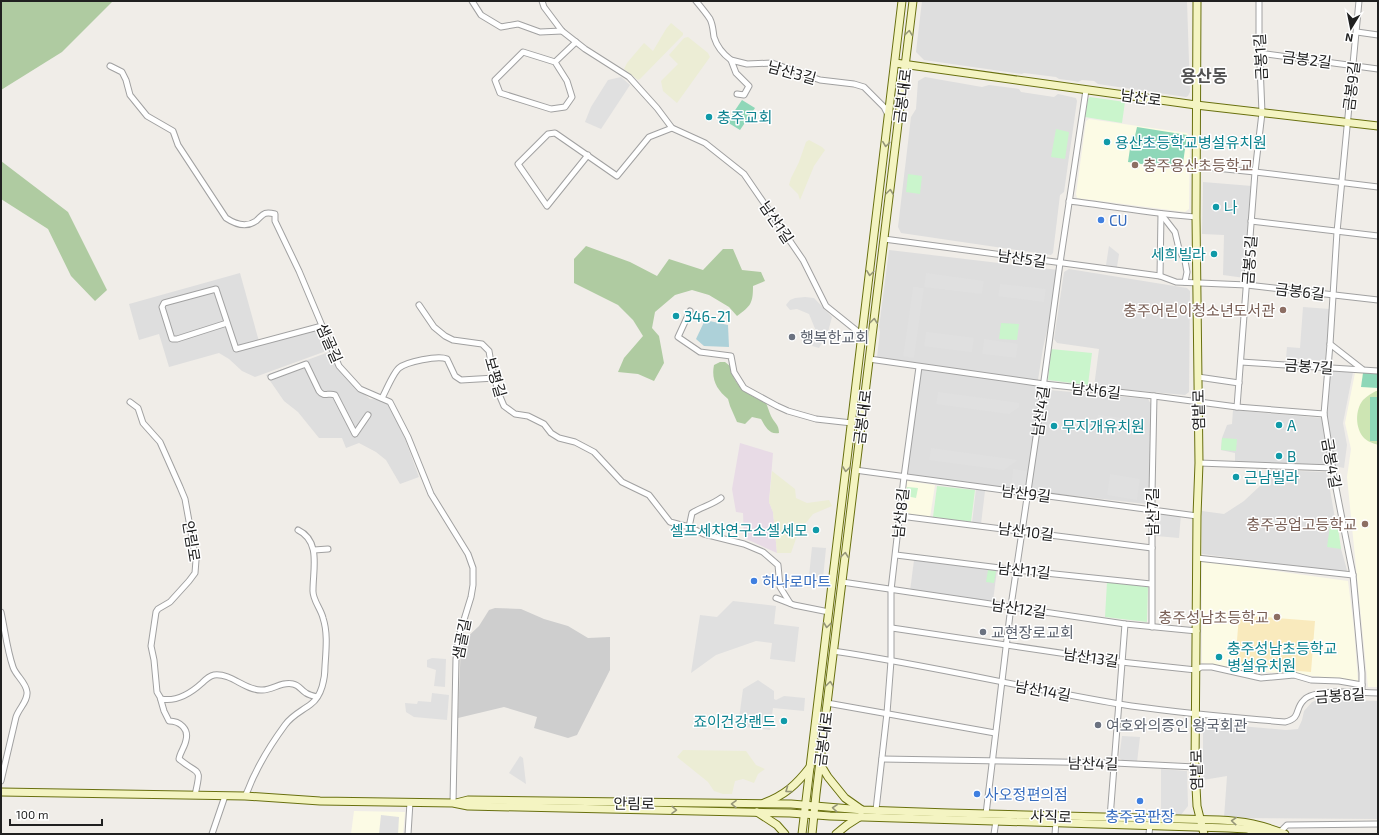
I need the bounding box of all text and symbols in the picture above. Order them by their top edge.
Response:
north arrow [1331,8,1371,48]
one-way arrow [905,30,914,36]
text: N [1344,31,1354,45]
street label: 금봉1길 [1250,33,1270,81]
street label: 금봉2길 [1281,47,1333,71]
street label: 남산3길 [766,57,818,87]
street label: 금봉9길 [1339,60,1363,112]
district label: 용산동 [1181,65,1228,85]
street label: 금봉대로 [890,68,914,124]
street label: 남산로 [1119,85,1163,109]
place label: 충주교회 [717,108,772,126]
marker: 충주교회 [704,112,714,122]
place label: 용산초등학교병설유치원 [1115,133,1267,151]
marker: 용산초등학교병설유치원 [1102,137,1112,147]
one-way arrow [881,141,890,147]
place label: 충주용산초등학교 [1143,156,1253,174]
marker: 충주용산초등학교 [1130,160,1140,170]
one-way arrow [885,189,894,195]
street label: 남산1길 [756,197,798,247]
place label: 나 [1224,198,1238,216]
marker: 나 [1211,202,1221,212]
place label: CU [1109,211,1128,229]
marker: CU [1096,215,1106,225]
street label: 금봉5길 [1238,235,1260,285]
place label: 세희빌라 [1151,245,1206,263]
street label: 남산5길 [996,246,1048,270]
marker: 세희빌라 [1209,249,1219,259]
one-way arrow [866,270,875,276]
street label: 금봉6길 [1274,279,1326,303]
place label: 충주어린이청소년도서관 [1123,301,1275,319]
marker: 충주어린이청소년도서관 [1278,305,1288,315]
place label: 346-21 [684,307,731,325]
marker: 346-21 [671,311,681,321]
one-way arrow [869,318,878,324]
street label: 샘골길 [313,320,347,366]
place label: 행복한교회 [800,328,869,346]
marker: 행복한교회 [787,332,797,342]
street label: 보평길 [482,355,510,399]
street label: 금봉7길 [1284,355,1334,377]
street label: 남산6길 [1070,378,1122,402]
street label: 남산4길 [1028,385,1052,437]
street label: 금봉대로 [850,389,874,445]
street label: 염밭로 [1189,389,1207,431]
place label: A [1287,416,1297,434]
place label: 무지개유치원 [1062,417,1145,435]
marker: A [1274,420,1284,430]
marker: 무지개유치원 [1049,421,1059,431]
street label: 금봉4길 [1319,437,1345,489]
place label: B [1287,447,1296,465]
marker: B [1274,451,1284,461]
one-way arrow [842,466,851,472]
place label: 근남빌라 [1244,468,1299,486]
marker: 근남빌라 [1231,472,1241,482]
street label: 남산9길 [1000,481,1052,505]
street label: 남산8길 [888,487,912,539]
street label: 남산7길 [1143,487,1161,537]
place label: 충주공업고등학교 [1247,515,1357,533]
street label: 안림로 [180,519,204,563]
street label: 남산10길 [997,519,1055,543]
marker: 충주공업고등학교 [1360,519,1370,529]
place label: 셀프세차연구소셀세모 [670,521,808,539]
marker: 셀프세차연구소셀세모 [811,525,821,535]
one-way arrow [840,552,849,558]
street label: 남산11길 [997,558,1051,582]
place label: 하나로마트 [762,572,831,590]
marker: 하나로마트 [749,576,759,586]
street label: 남산12길 [990,595,1048,621]
place label: 충주성남초등학교 [1159,608,1269,626]
marker: 충주성남초등학교 [1272,612,1282,622]
street label: 샘골길 [448,617,474,661]
one-way arrow [823,622,832,629]
place label: 교현장로교회 [991,623,1074,641]
marker: 교현장로교회 [978,627,988,637]
place label: 충주성남초등학교 병설유치원 [1227,639,1337,674]
street label: 남산13길 [1062,644,1120,670]
marker: 충주성남초등학교 병설유치원 [1214,652,1224,662]
street label: 남산14길 [1014,676,1072,704]
one-way arrow [825,681,834,687]
street label: 금봉8길 [1314,684,1366,706]
street label: 금봉대로 [811,711,835,767]
place label: 죠이건강랜드 [693,712,776,730]
marker: 죠이건강랜드 [779,716,789,726]
place label: 여호와의증인 왕국회관 [1106,716,1248,734]
marker: 여호와의증인 왕국회관 [1093,720,1103,730]
street label: 염밭로 [1187,749,1205,791]
street label: 남산4길 [1068,754,1118,772]
one-way arrow [786,785,793,792]
place label: 사오정편의점 [985,785,1068,803]
marker: 사오정편의점 [972,789,982,799]
street label: 안림로 [613,794,655,812]
marker: 충주공판장 [1135,796,1145,806]
one-way arrow [731,800,737,808]
scale bar [10,801,102,827]
one-way arrow [832,803,838,812]
one-way arrow [671,806,677,815]
street label: 사직로 [1030,806,1072,826]
text: 100 m [16,807,48,821]
place label: 충주공판장 [1105,807,1175,825]
one-way arrow [1231,816,1237,825]

